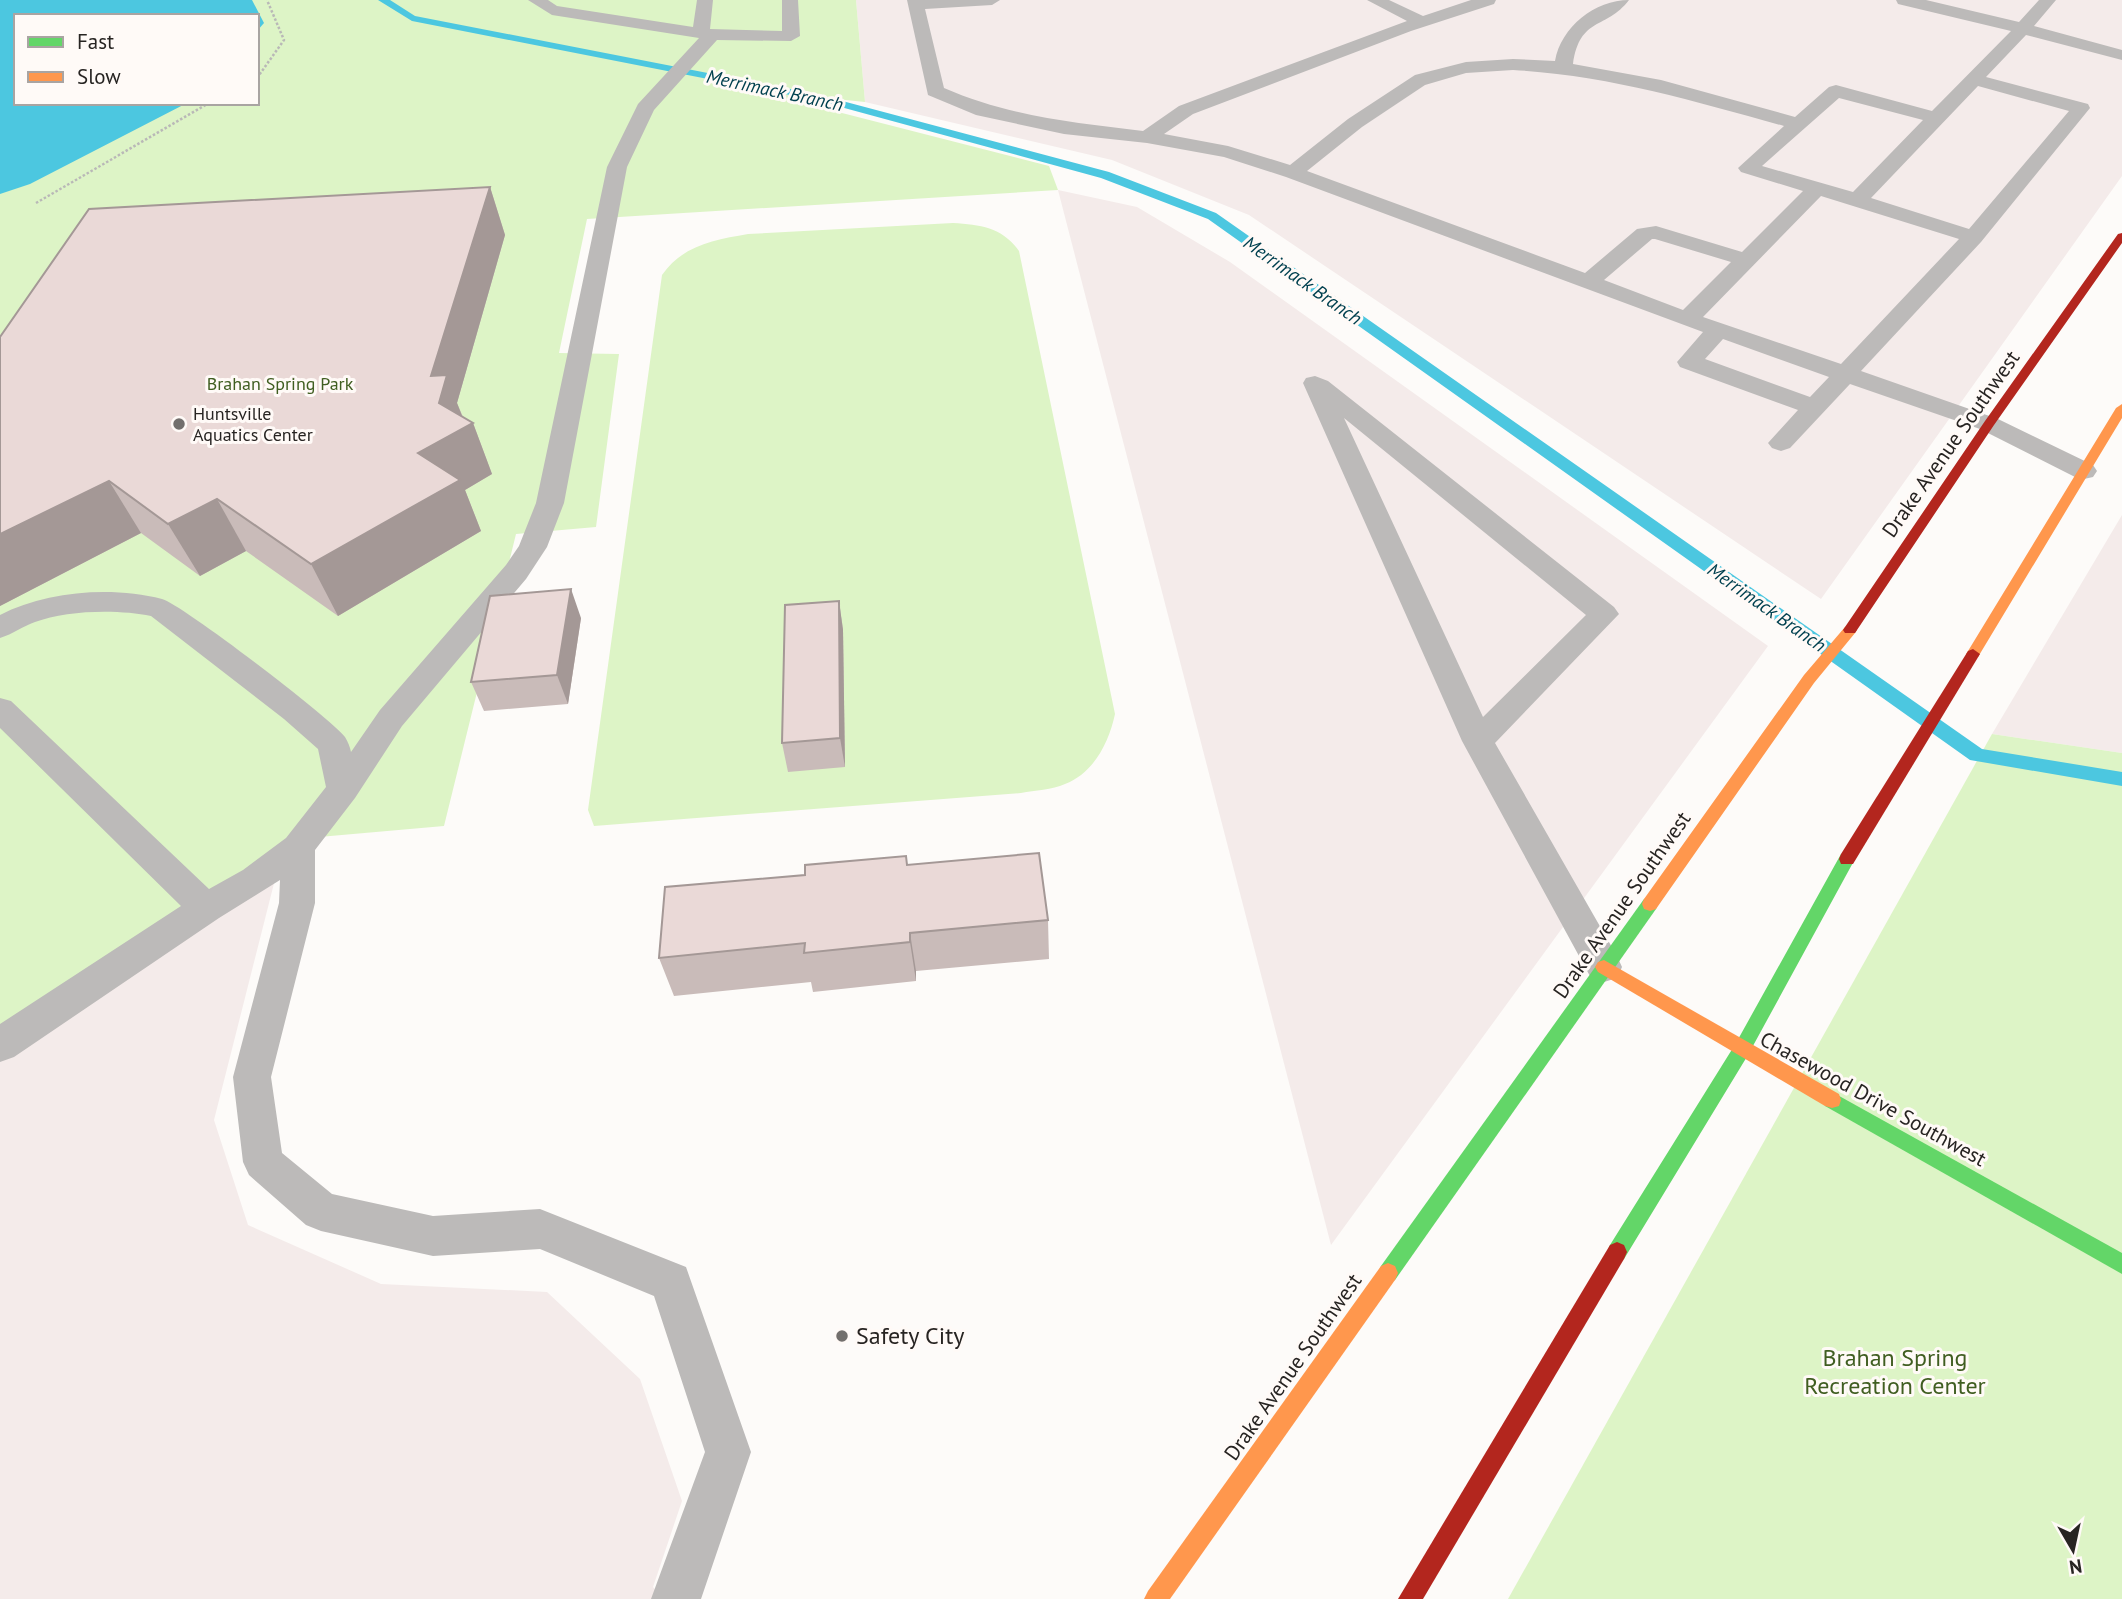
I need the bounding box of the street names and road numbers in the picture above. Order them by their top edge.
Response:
street label: Drake Avenue Southwest [1876,345,2025,542]
street label: Drake Avenue Southwest [1547,806,1696,1003]
street label: Chasewood Drive Southwest [1755,1025,1991,1172]
street label: Drake Avenue Southwest [1218,1268,1367,1465]

